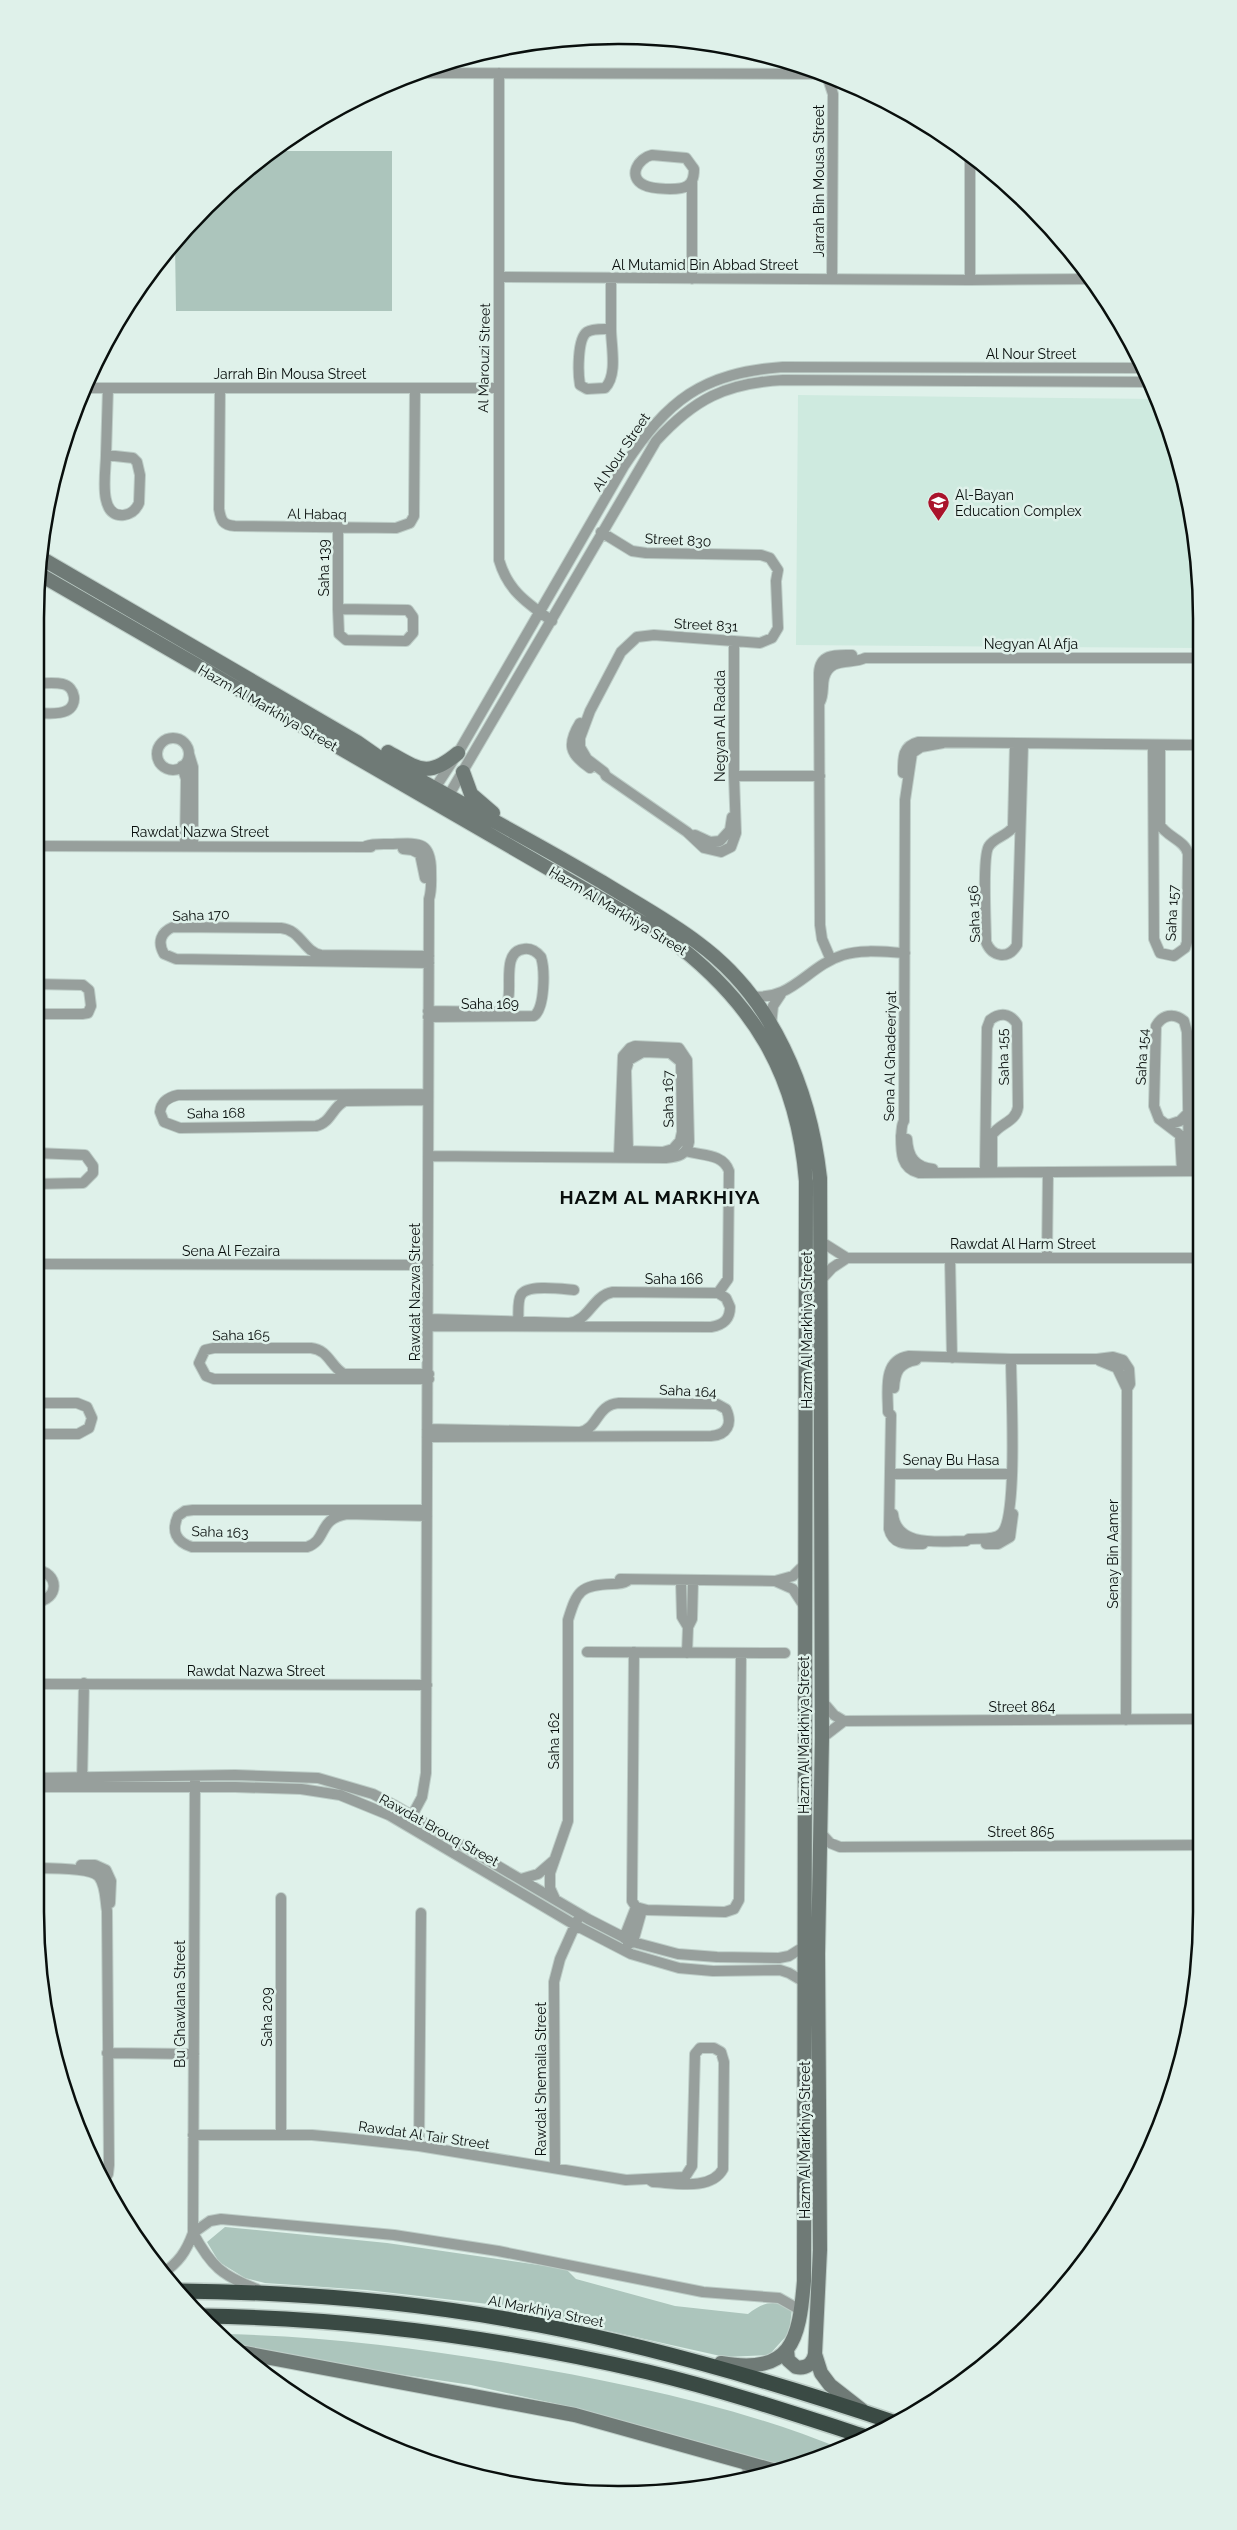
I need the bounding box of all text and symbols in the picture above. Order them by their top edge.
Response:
street label: Jarrah Bin Mousa Street [811,104,827,258]
street label: Al Mutamid Bin Abbad Street [612,257,799,273]
street label: Al Marouzi Street [475,303,493,413]
street label: Al Nour Street [986,346,1077,362]
street label: Jarrah Bin Mousa Street [213,366,367,382]
street label: Al Nour Street [589,410,653,494]
place label: Al-Bayan Education Complex [955,487,1082,519]
school or university icon: Al-Bayan Education Complex [927,491,951,522]
street label: Al Habaq [287,505,347,523]
street label: Street 830 [644,530,712,550]
street label: Saha 139 [316,539,332,597]
street label: Street 831 [674,615,738,635]
street label: Negyan Al Afja [984,636,1078,652]
street label: Hazm Al Markhiya Street [196,662,341,755]
street label: Negyan Al Radda [712,670,728,782]
street label: Rawdat Nazwa Street [131,824,270,840]
street label: Hazm Al Markhiya Street [546,863,690,959]
street label: Saha 157 [1163,884,1181,942]
street label: Saha 156 [965,885,983,943]
street label: Saha 170 [172,906,230,924]
street label: Sena Al Ghadeeriyat [881,990,899,1121]
street label: Saha 169 [461,996,519,1012]
street label: Saha 155 [994,1028,1012,1086]
street label: Saha 154 [1133,1028,1151,1086]
street label: Saha 167 [659,1070,676,1128]
street label: Saha 168 [187,1104,245,1122]
district label: HAZM AL MARKHIYA [559,1186,761,1208]
street label: Rawdat Nazwa Street [407,1222,423,1361]
street label: Rawdat Al Harm Street [950,1236,1096,1252]
street label: Sena Al Fezaira [182,1243,280,1259]
street label: Hazm Al Markhiya Street [799,1251,815,1409]
street label: Saha 166 [645,1271,703,1287]
street label: Saha 165 [212,1326,270,1344]
street label: Saha 164 [659,1382,718,1401]
street label: Senay Bu Hasa [903,1452,999,1468]
street label: Senay Bin Aamer [1105,1499,1121,1609]
street label: Saha 163 [191,1523,249,1541]
street label: Hazm Al Markhiya Street [796,1656,812,1814]
street label: Rawdat Nazwa Street [187,1663,326,1679]
street label: Street 864 [989,1699,1056,1715]
street label: Saha 162 [546,1712,562,1770]
street label: Rawdat Brouq Street [377,1791,502,1870]
street label: Street 865 [988,1824,1055,1840]
street label: Bu Ghawlana Street [172,1940,188,2068]
street label: Saha 209 [259,1987,275,2047]
street label: Rawdat Shemaila Street [533,2002,549,2156]
street label: Hazm Al Markhiya Street [797,2061,813,2219]
street label: Rawdat Al Tair Street [357,2118,491,2152]
street label: Al Markhiya Street [487,2292,605,2330]

